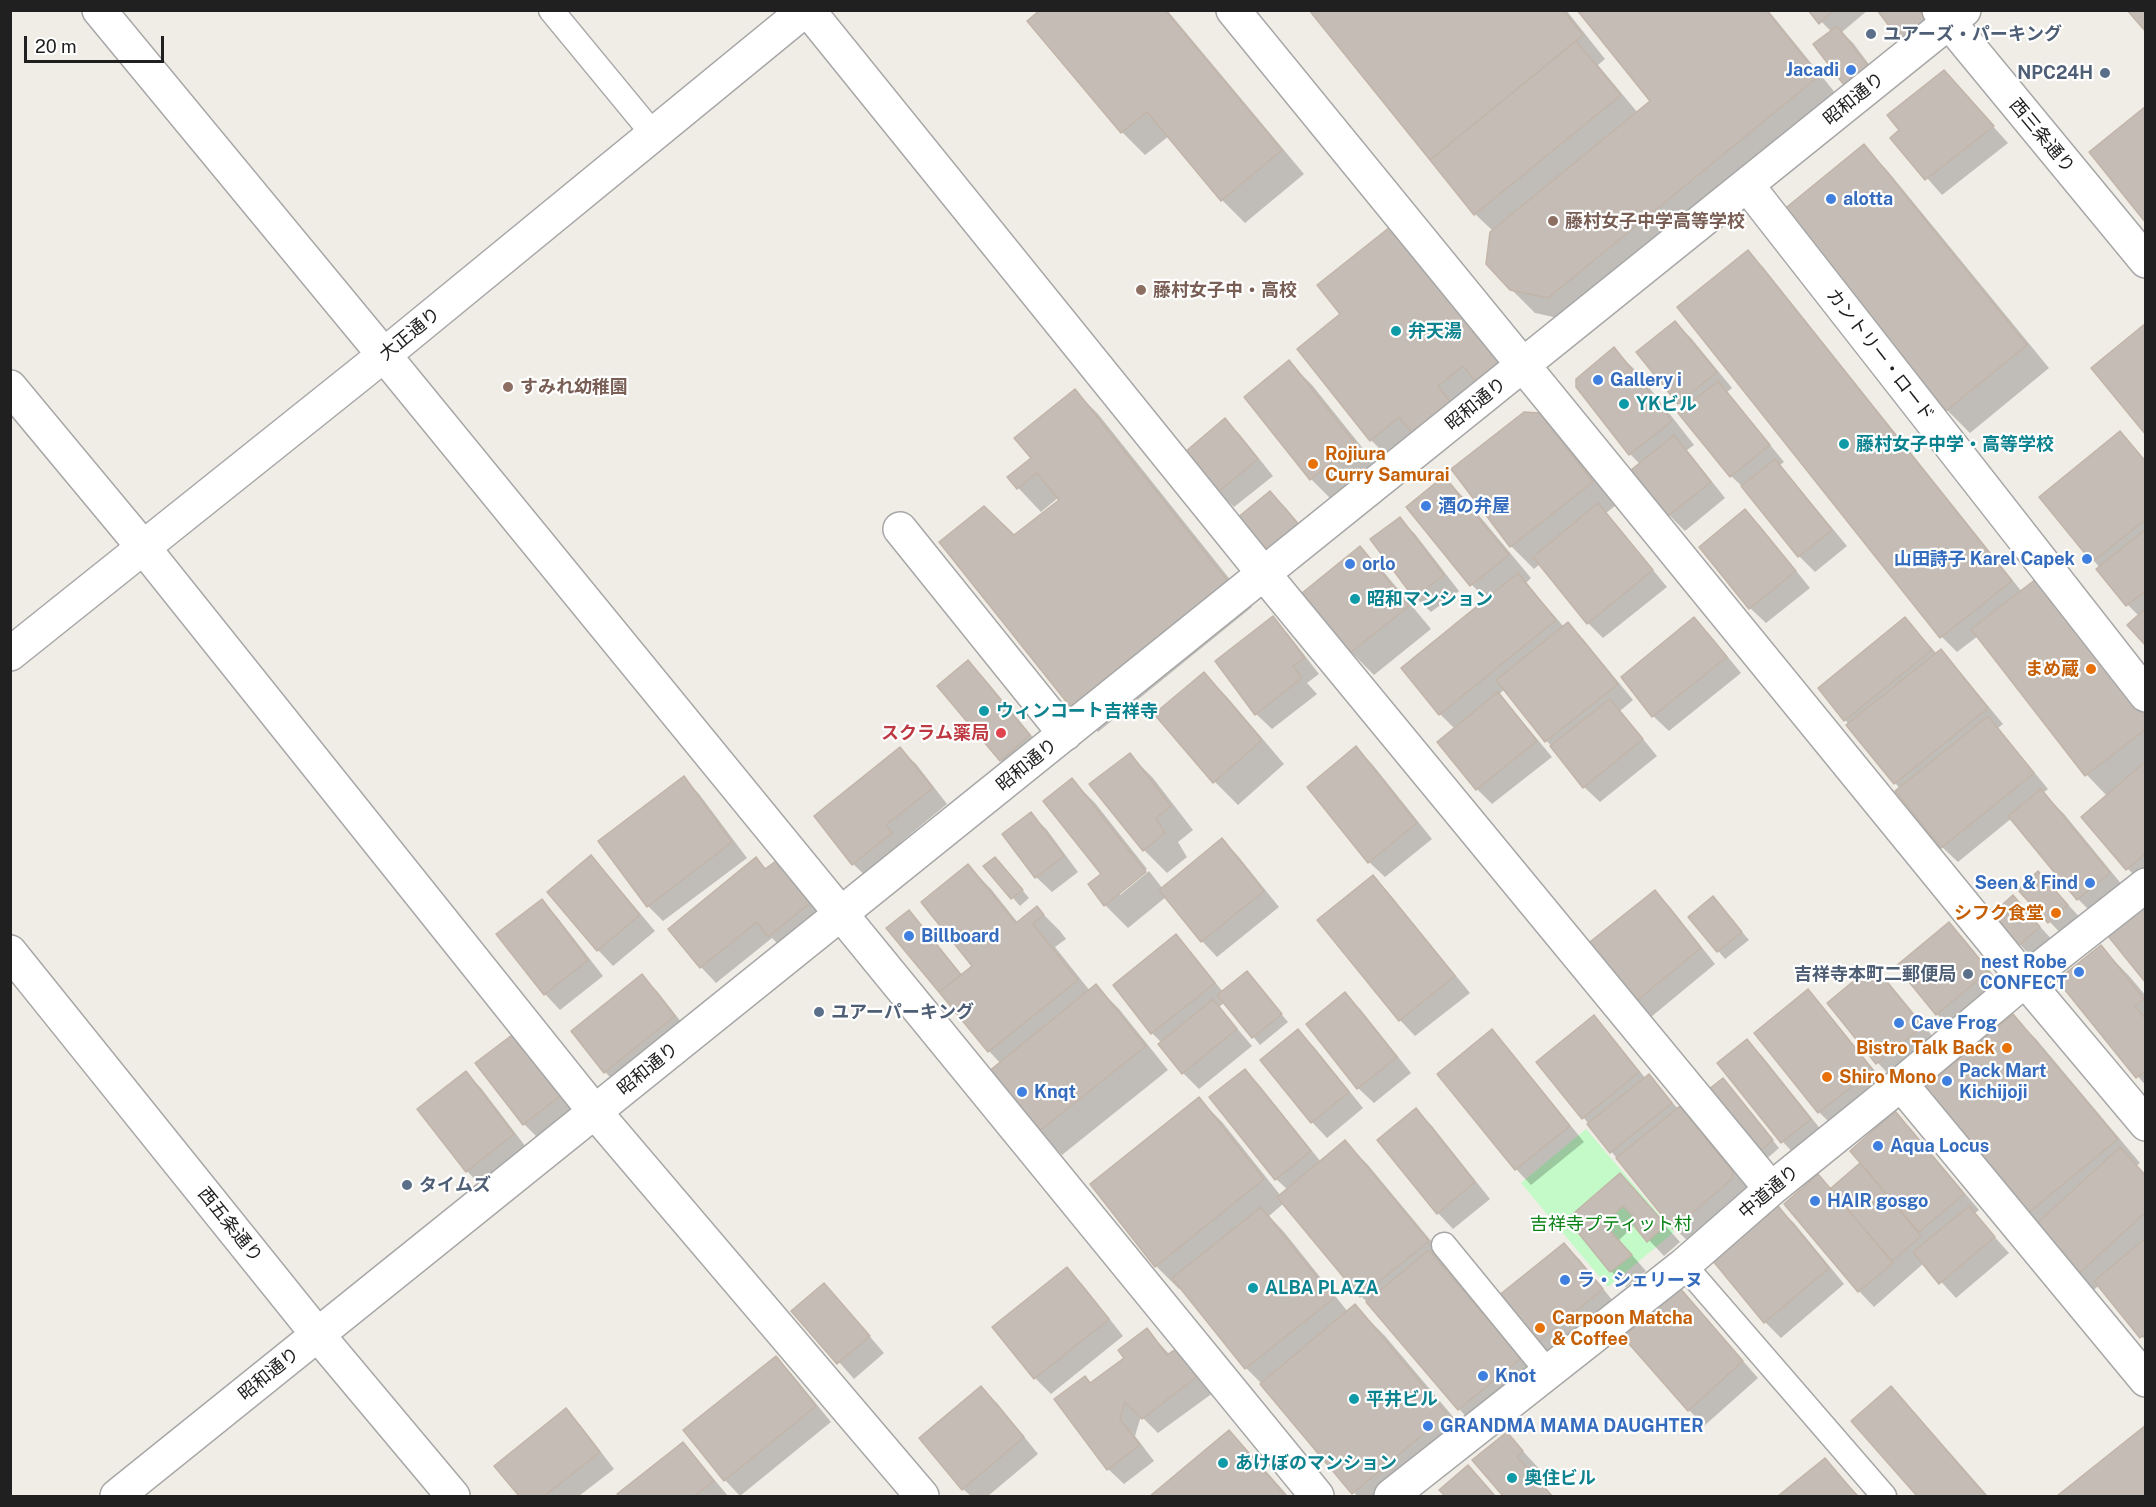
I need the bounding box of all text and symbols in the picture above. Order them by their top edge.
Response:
place label: ユアーズ・パーキング [1883,23,2062,45]
scale bar [27,24,166,62]
marker: ユアーズ・パーキング [1864,27,1878,41]
text: 20 m [35,36,77,57]
place label: Jacadi [1786,59,1839,81]
place label: NPC24H [2017,62,2093,84]
marker: Jacadi [1844,63,1858,77]
marker: NPC24H [2098,66,2112,80]
street label: 昭和通り [1819,68,1889,130]
street label: 西三条通り [2005,95,2079,177]
place label: alotta [1843,188,1893,210]
marker: alotta [1824,192,1838,206]
place label: 藤村女子中学高等学校 [1565,210,1745,232]
marker: 藤村女子中学高等学校 [1546,214,1560,228]
place label: 藤村女子中・高校 [1153,279,1297,301]
marker: 藤村女子中・高校 [1134,283,1148,297]
street label: カントリー・ロード [1822,285,1938,425]
street label: 大正通り [375,303,445,365]
place label: 弁天湯 [1408,320,1462,342]
marker: 弁天湯 [1389,324,1403,338]
place label: Gallery i [1610,369,1682,391]
street label: 昭和通り [1441,373,1511,435]
marker: Gallery i [1591,373,1605,387]
place label: すみれ幼稚園 [520,376,628,398]
marker: すみれ幼稚園 [501,380,515,394]
place label: YKビル [1636,393,1697,415]
marker: YKビル [1617,397,1631,411]
place label: 藤村女子中学・高等学校 [1856,433,2054,455]
marker: 藤村女子中学・高等学校 [1837,437,1851,451]
place label: Rojiura Curry Samurai [1325,443,1450,486]
marker: Rojiura Curry Samurai [1306,457,1320,471]
place label: 酒の弁屋 [1438,495,1510,517]
marker: 酒の弁屋 [1419,499,1433,513]
place label: 山田詩子 Karel Capek [1894,548,2075,570]
marker: 山田詩子 Karel Capek [2080,552,2094,566]
place label: orlo [1362,553,1396,575]
marker: orlo [1343,557,1357,571]
place label: 昭和マンション [1367,588,1493,610]
marker: 昭和マンション [1348,592,1362,606]
place label: まめ蔵 [2025,658,2079,680]
marker: まめ蔵 [2084,662,2098,676]
place label: ウィンコート吉祥寺 [996,700,1158,722]
marker: ウィンコート吉祥寺 [977,704,991,718]
place label: スクラム薬局 [881,722,989,744]
marker: スクラム薬局 [994,726,1008,740]
street label: 昭和通り [992,734,1062,796]
place label: Seen & Find [1974,872,2078,894]
marker: Seen & Find [2083,876,2097,890]
place label: シフク食堂 [1954,902,2044,924]
marker: シフク食堂 [2049,906,2063,920]
place label: Billboard [921,925,999,947]
marker: Billboard [902,929,916,943]
place label: nest Robe CONFECT [1980,951,2067,994]
place label: 吉祥寺本町二郵便局 [1794,963,1956,985]
marker: nest Robe CONFECT [2072,965,2086,979]
marker: 吉祥寺本町二郵便局 [1961,967,1975,981]
place label: ユアーパーキング [831,1001,974,1023]
marker: ユアーパーキング [812,1005,826,1019]
place label: Cave Frog [1911,1012,1997,1034]
marker: Cave Frog [1892,1016,1906,1030]
place label: Bistro Talk Back [1856,1037,1995,1059]
street label: 昭和通り [613,1038,683,1100]
marker: Bistro Talk Back [2000,1041,2014,1055]
place label: Pack Mart Kichijoji [1959,1060,2046,1102]
place label: Shiro Mono [1839,1066,1936,1088]
marker: Shiro Mono [1820,1070,1834,1084]
marker: Pack Mart Kichijoji [1940,1074,1954,1088]
place label: Knqt [1034,1081,1076,1103]
marker: Knqt [1015,1085,1029,1099]
place label: Aqua Locus [1890,1135,1989,1157]
marker: Aqua Locus [1871,1139,1885,1153]
street label: 中道通り [1734,1161,1804,1223]
place label: タイムズ [419,1174,491,1196]
marker: タイムズ [400,1178,414,1192]
street label: 西五条通り [193,1183,267,1267]
place label: HAIR gosgo [1827,1190,1928,1212]
marker: HAIR gosgo [1808,1194,1822,1208]
park label: 吉祥寺プティット村 [1530,1213,1692,1235]
place label: ラ・シェリーヌ [1577,1269,1703,1291]
marker: ラ・シェリーヌ [1558,1273,1572,1287]
place label: ALBA PLAZA [1265,1277,1379,1299]
marker: ALBA PLAZA [1246,1281,1260,1295]
place label: Carpoon Matcha & Coffee [1552,1307,1693,1350]
marker: Carpoon Matcha & Coffee [1533,1321,1547,1335]
street label: 昭和通り [234,1343,304,1405]
place label: Knot [1495,1365,1536,1387]
marker: Knot [1476,1369,1490,1383]
place label: 平井ビル [1366,1388,1438,1410]
marker: 平井ビル [1347,1392,1361,1406]
place label: GRANDMA MAMA DAUGHTER [1440,1415,1704,1437]
marker: GRANDMA MAMA DAUGHTER [1421,1419,1435,1433]
place label: あけぼのマンション [1235,1452,1397,1474]
marker: あけぼのマンション [1216,1456,1230,1470]
place label: 奥住ビル [1524,1467,1596,1489]
marker: 奥住ビル [1505,1471,1519,1485]

